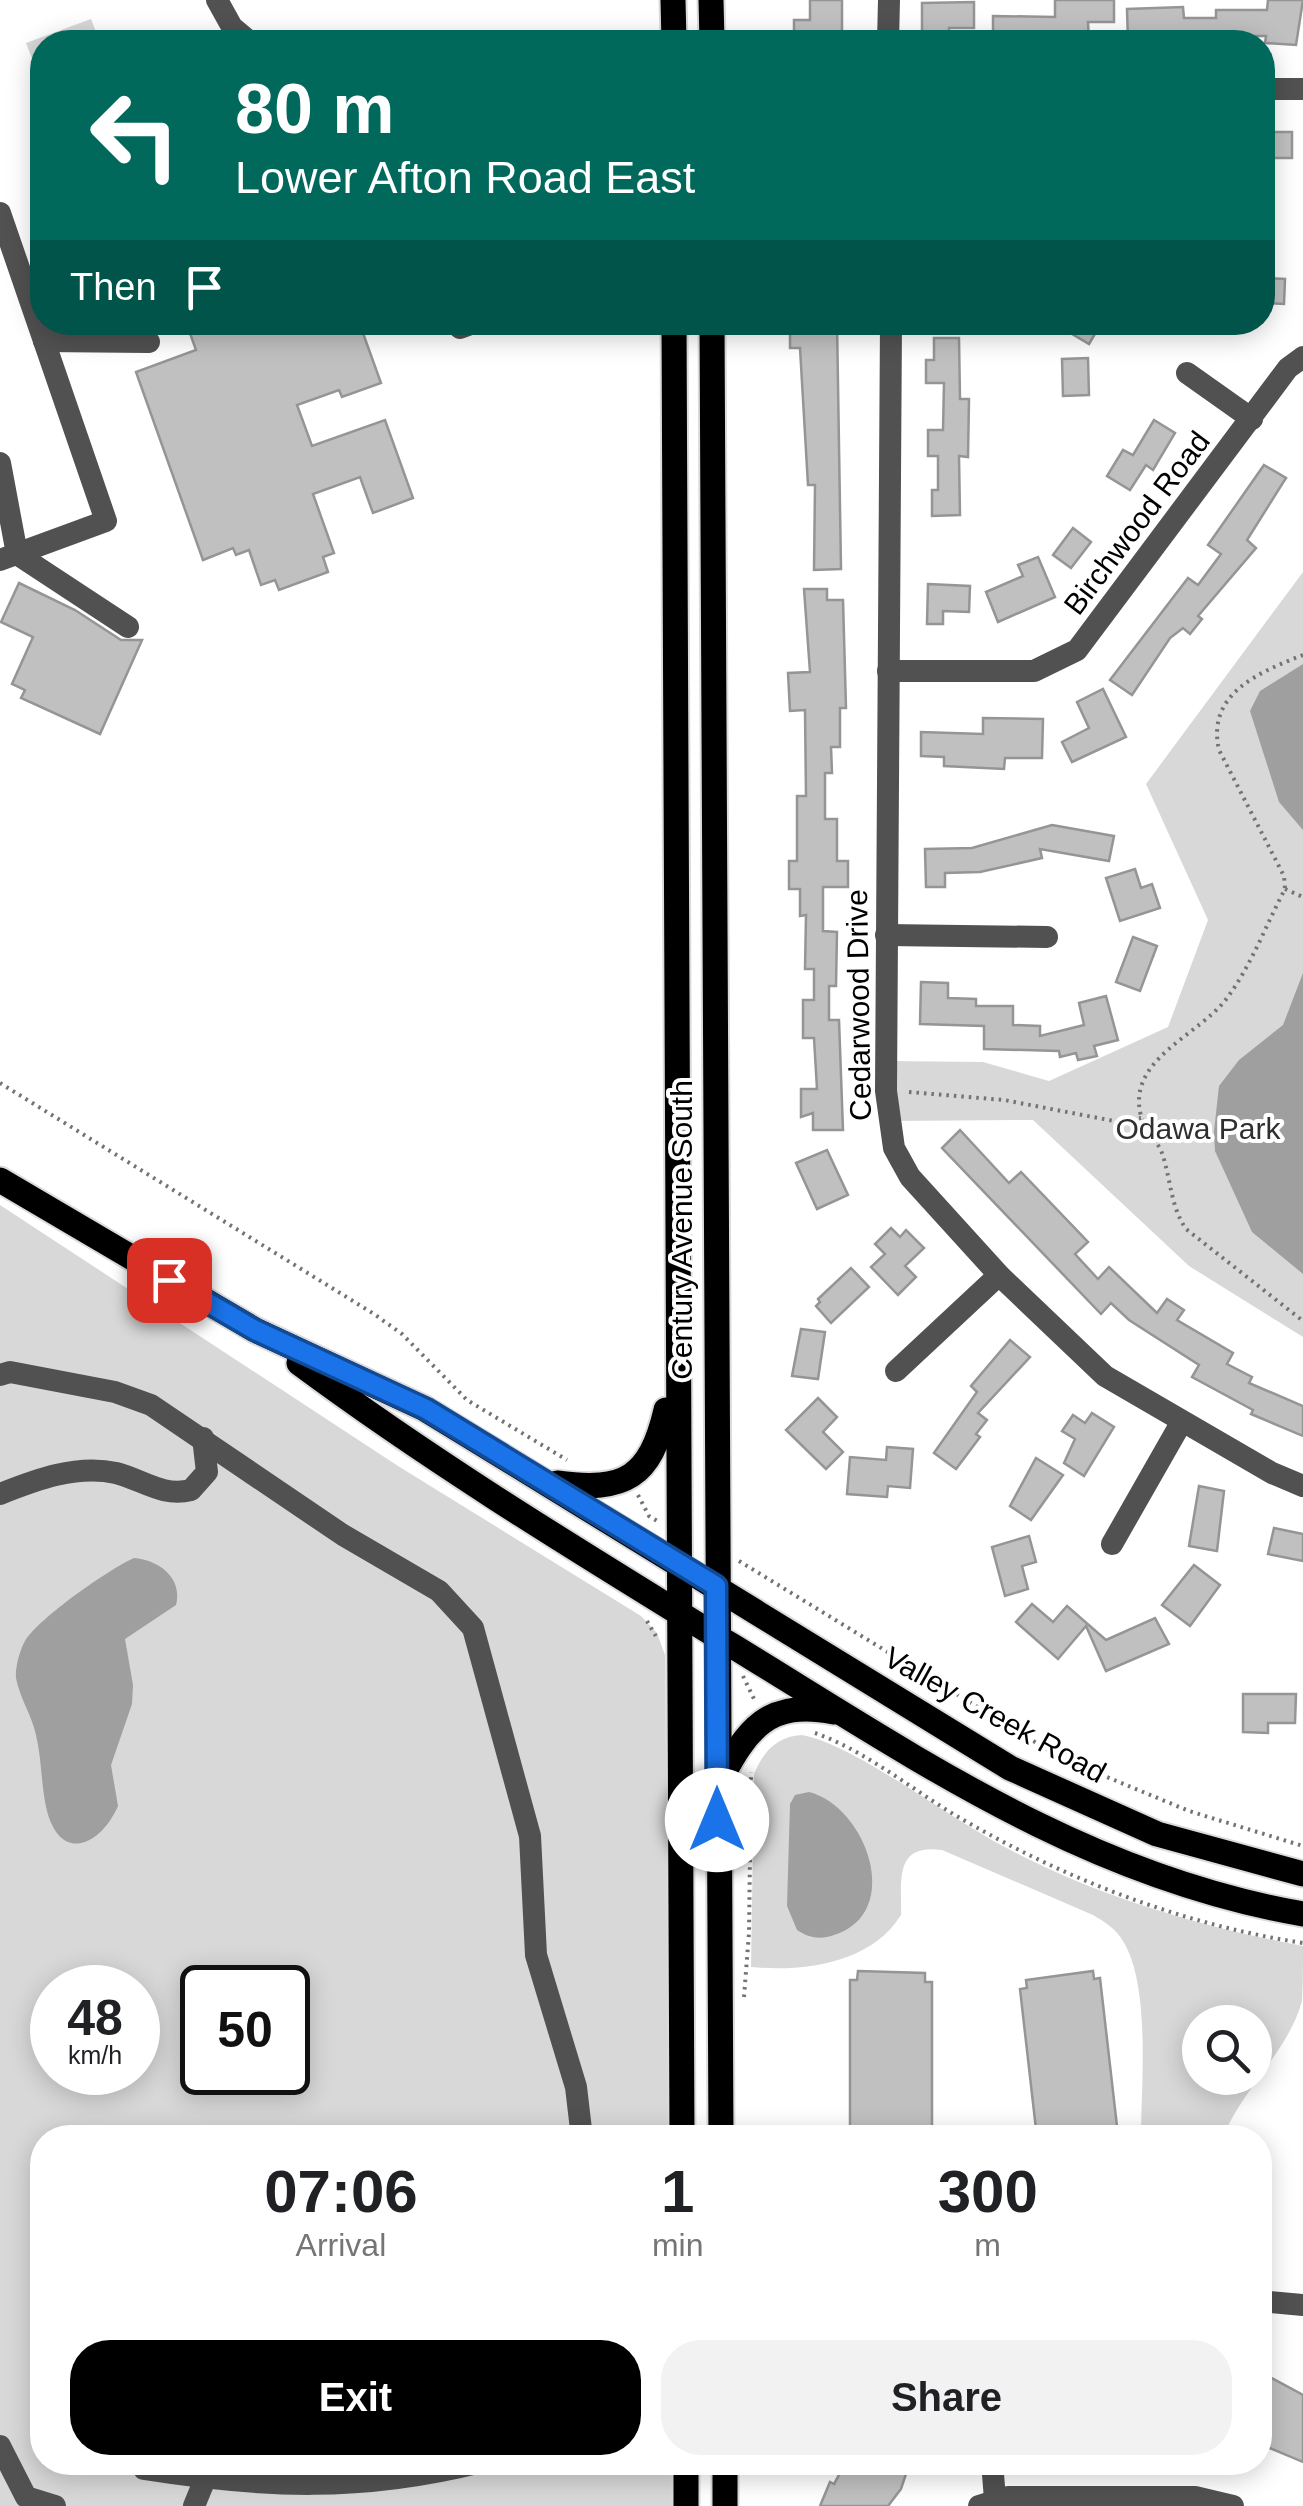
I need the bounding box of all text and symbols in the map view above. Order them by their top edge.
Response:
icon: left [70,70,200,200]
text: 80 m [235,70,395,148]
text: Lower Afton Road East [235,152,695,203]
icon: arrive [177,260,232,315]
text: Then [70,266,157,308]
street label: Birchwood Road [1057,425,1216,621]
street label: Cedarwood Drive [840,889,877,1121]
street label: Century Avenue South [665,1080,698,1380]
park label: Odawa Park [1115,1112,1282,1145]
pin [127,1238,212,1323]
icon: arrive [142,1253,197,1308]
street label: Valley Creek Road [879,1640,1112,1789]
position arrow [665,1768,769,1872]
speed limit sign: 50 [180,1965,310,2095]
text: 48 [67,1990,123,2046]
map controls [1182,2005,1272,2095]
button: search [1182,2005,1272,2095]
text: km/h [68,2041,122,2069]
text: 07:06 [264,2158,418,2225]
text: 1 [661,2158,694,2225]
text: 300 [938,2158,1038,2225]
text: Arrival [296,2227,386,2263]
text: min [652,2227,703,2263]
text: m [974,2227,1001,2263]
button: Exit [70,2340,641,2455]
button: Share [661,2340,1232,2455]

